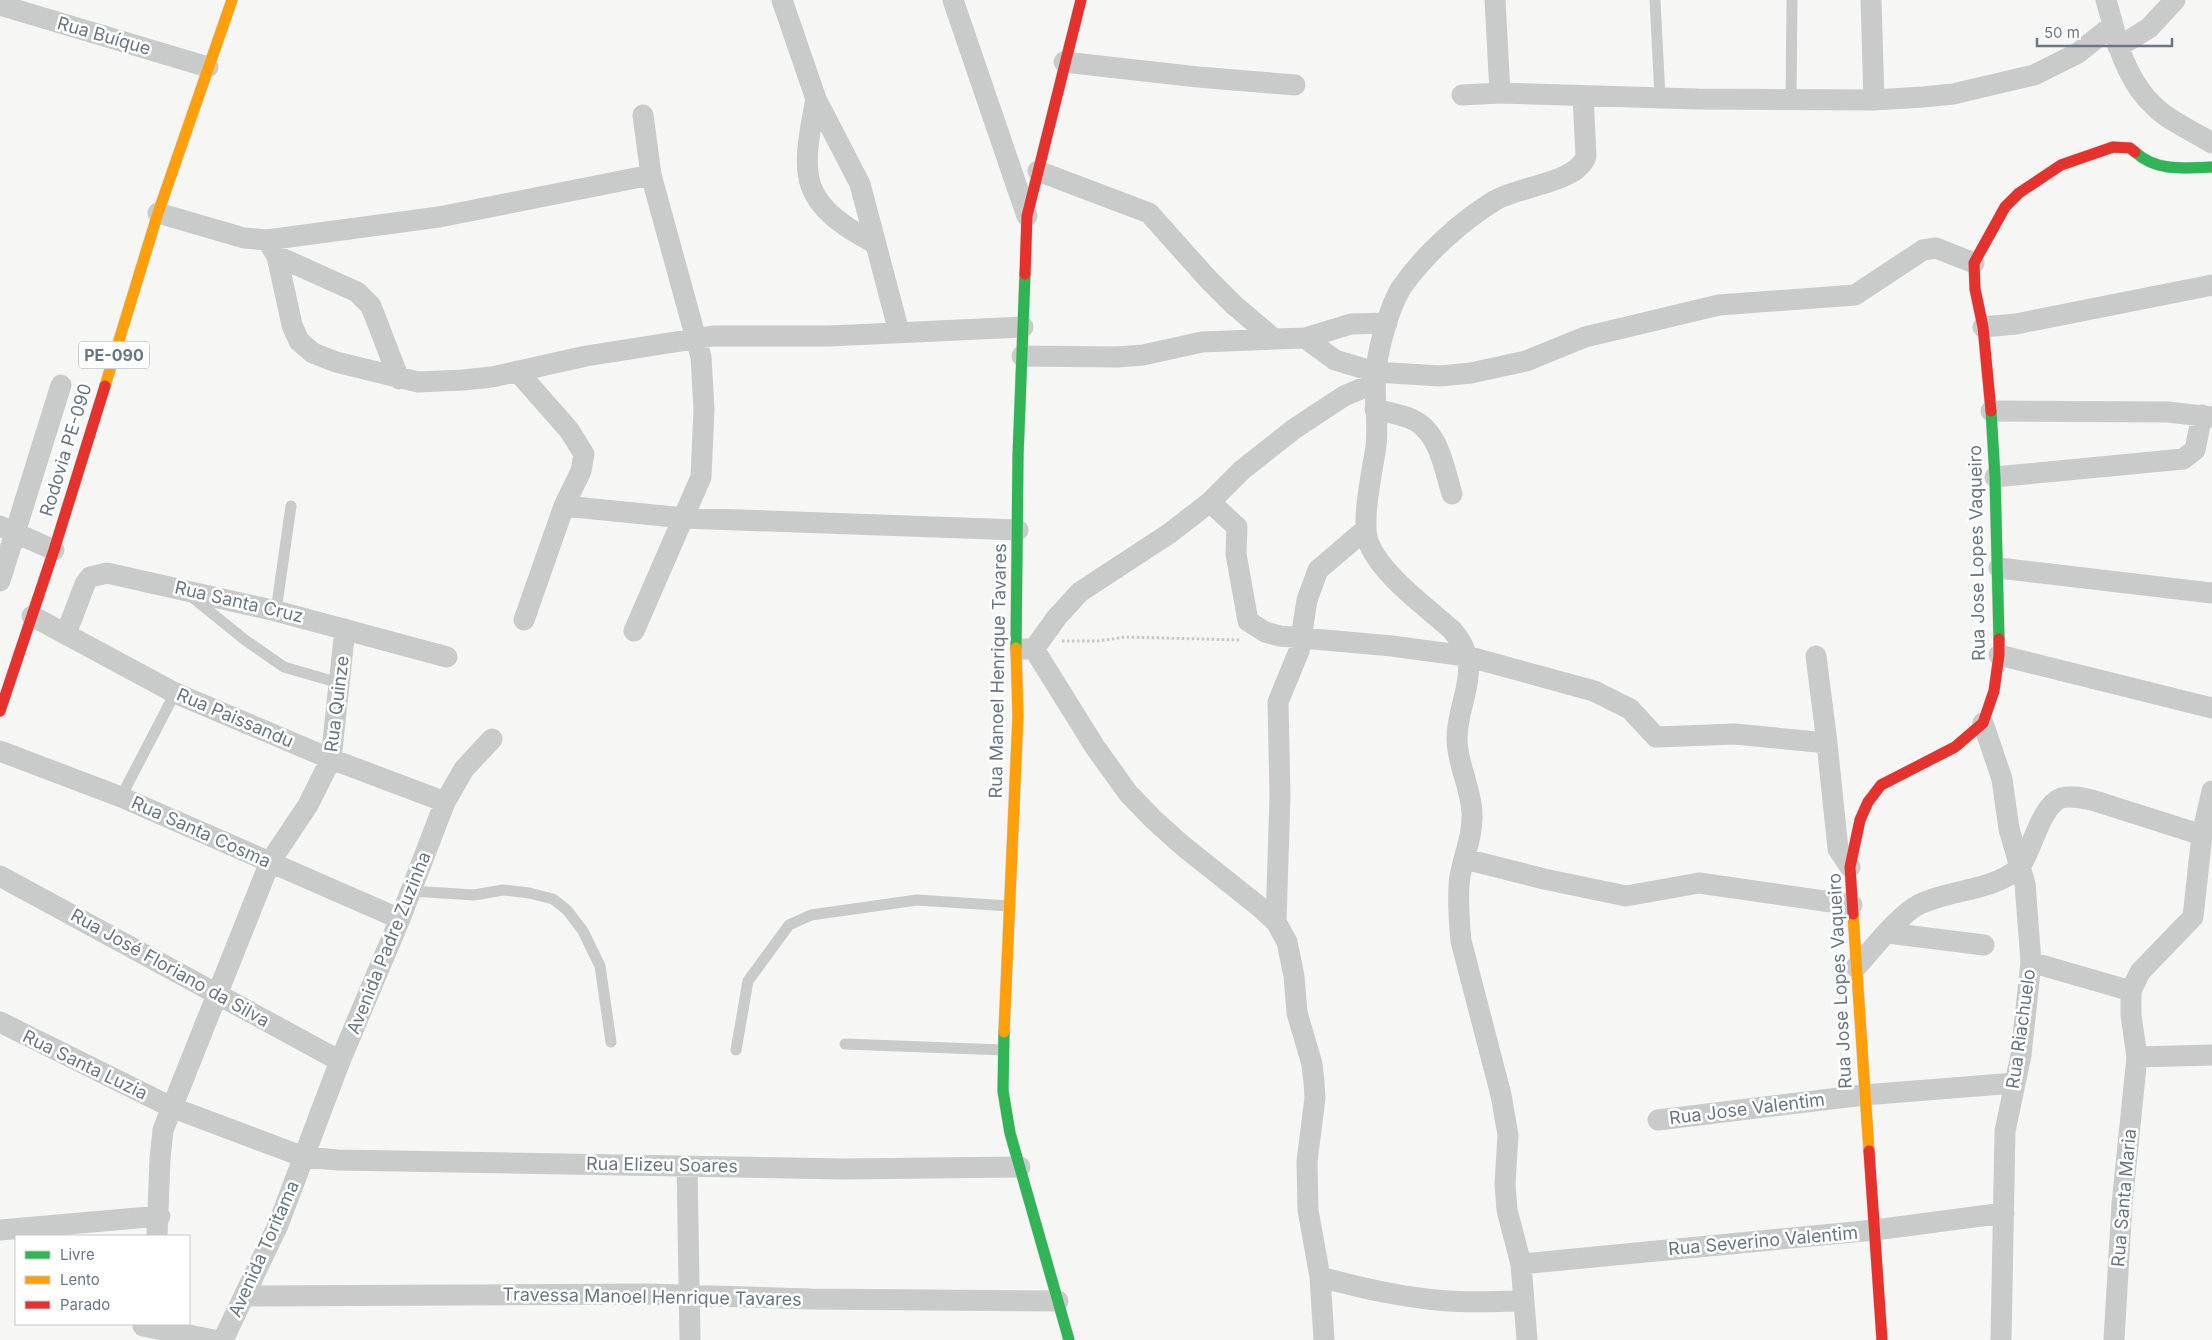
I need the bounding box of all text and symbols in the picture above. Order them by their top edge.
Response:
street label: Rua Buíque [55,12,153,59]
scale bar [2037,15,2172,47]
text: 50 m [2044,23,2080,42]
road number: PE-090 [79,342,149,368]
street label: Rodovia PE-090 [35,381,96,519]
street label: Rua Jose Lopes Vaqueiro [1964,445,1989,661]
street label: Rua Manoel Henrique Tavares [985,543,1010,799]
street label: Rua Santa Cruz [173,577,305,627]
street label: Rua Quinze [320,655,353,753]
street label: Rua Paissandu [174,683,297,752]
street label: Rua Santa Cosma [128,791,274,872]
street label: Avenida Padre Zuzinha [342,849,435,1037]
street label: Rua Jose Lopes Vaqueiro [1823,873,1856,1089]
street label: Rua José Floriano da Silva [67,904,273,1031]
street label: Rua Riachuelo [2002,968,2039,1090]
street label: Rua Santa Luzia [19,1025,151,1104]
street label: Rua Jose Valentim [1668,1089,1826,1128]
street label: Rua Santa Maria [2107,1128,2140,1268]
street label: Rua Elizeu Soares [586,1153,738,1176]
street label: Avenida Toritama [224,1177,303,1320]
street label: Rua Severino Valentim [1667,1222,1859,1259]
legend [15,1235,190,1325]
text: Livre [60,1245,95,1264]
text: Lento [60,1270,100,1289]
street label: Travessa Manoel Henrique Tavares [502,1283,802,1310]
text: Parado [60,1295,110,1314]

